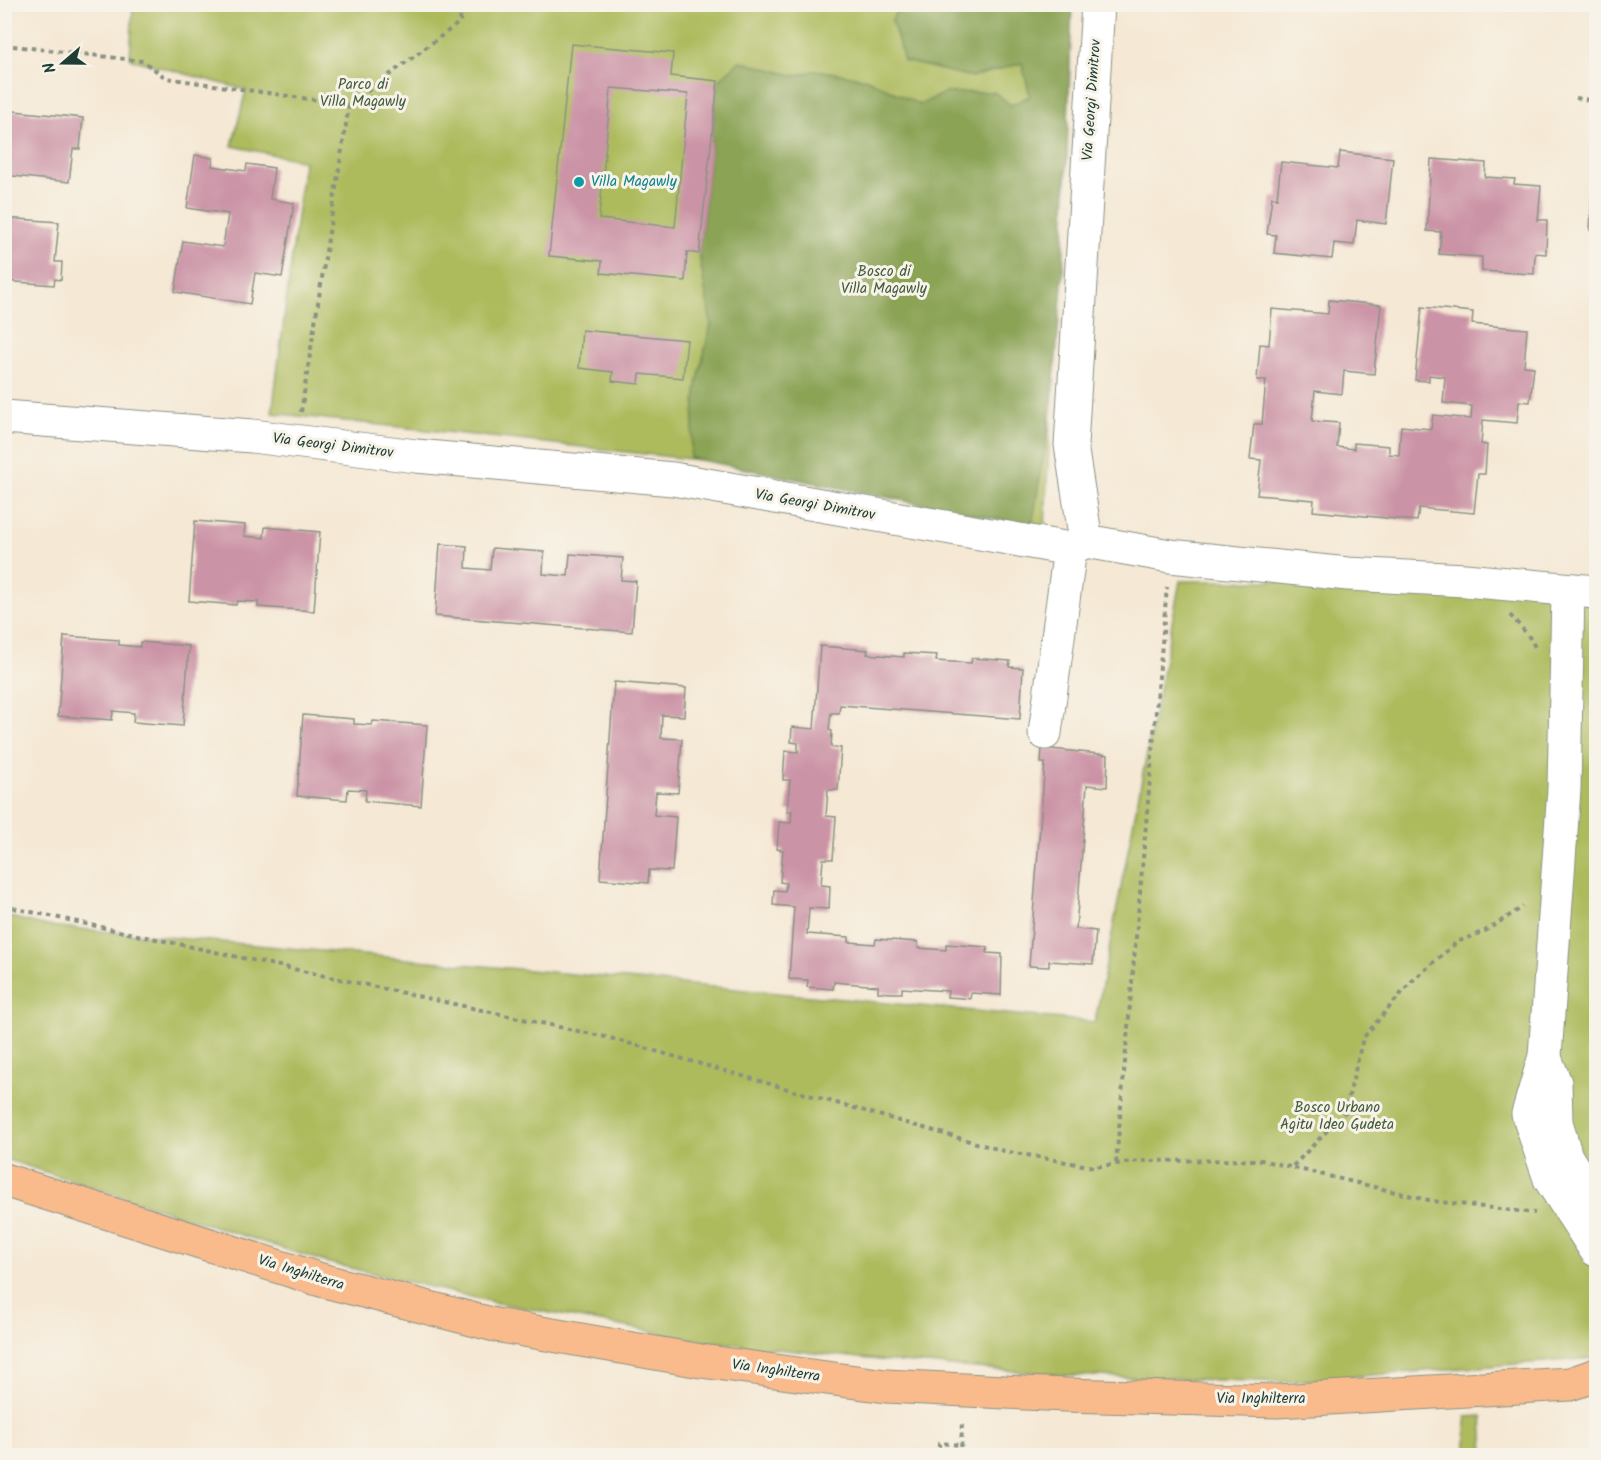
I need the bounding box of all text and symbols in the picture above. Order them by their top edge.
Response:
north arrow [33,33,93,93]
street label: Via Georgi Dimitrov [1076,38,1108,162]
text: N [37,59,64,77]
park label: Parco di Villa Magawly [320,73,407,114]
place label: Villa Magawly [591,170,678,194]
marker: Villa Magawly [572,175,586,189]
park label: Bosco di Villa Magawly [841,260,928,301]
street label: Via Georgi Dimitrov [271,427,395,465]
street label: Via Georgi Dimitrov [753,483,878,527]
park label: Bosco Urbano Agitu Ideo Gudeta [1280,1096,1394,1137]
street label: Via Inghilterra [255,1248,347,1298]
street label: Via Inghilterra [730,1353,822,1389]
street label: Via Inghilterra [1216,1387,1306,1411]

